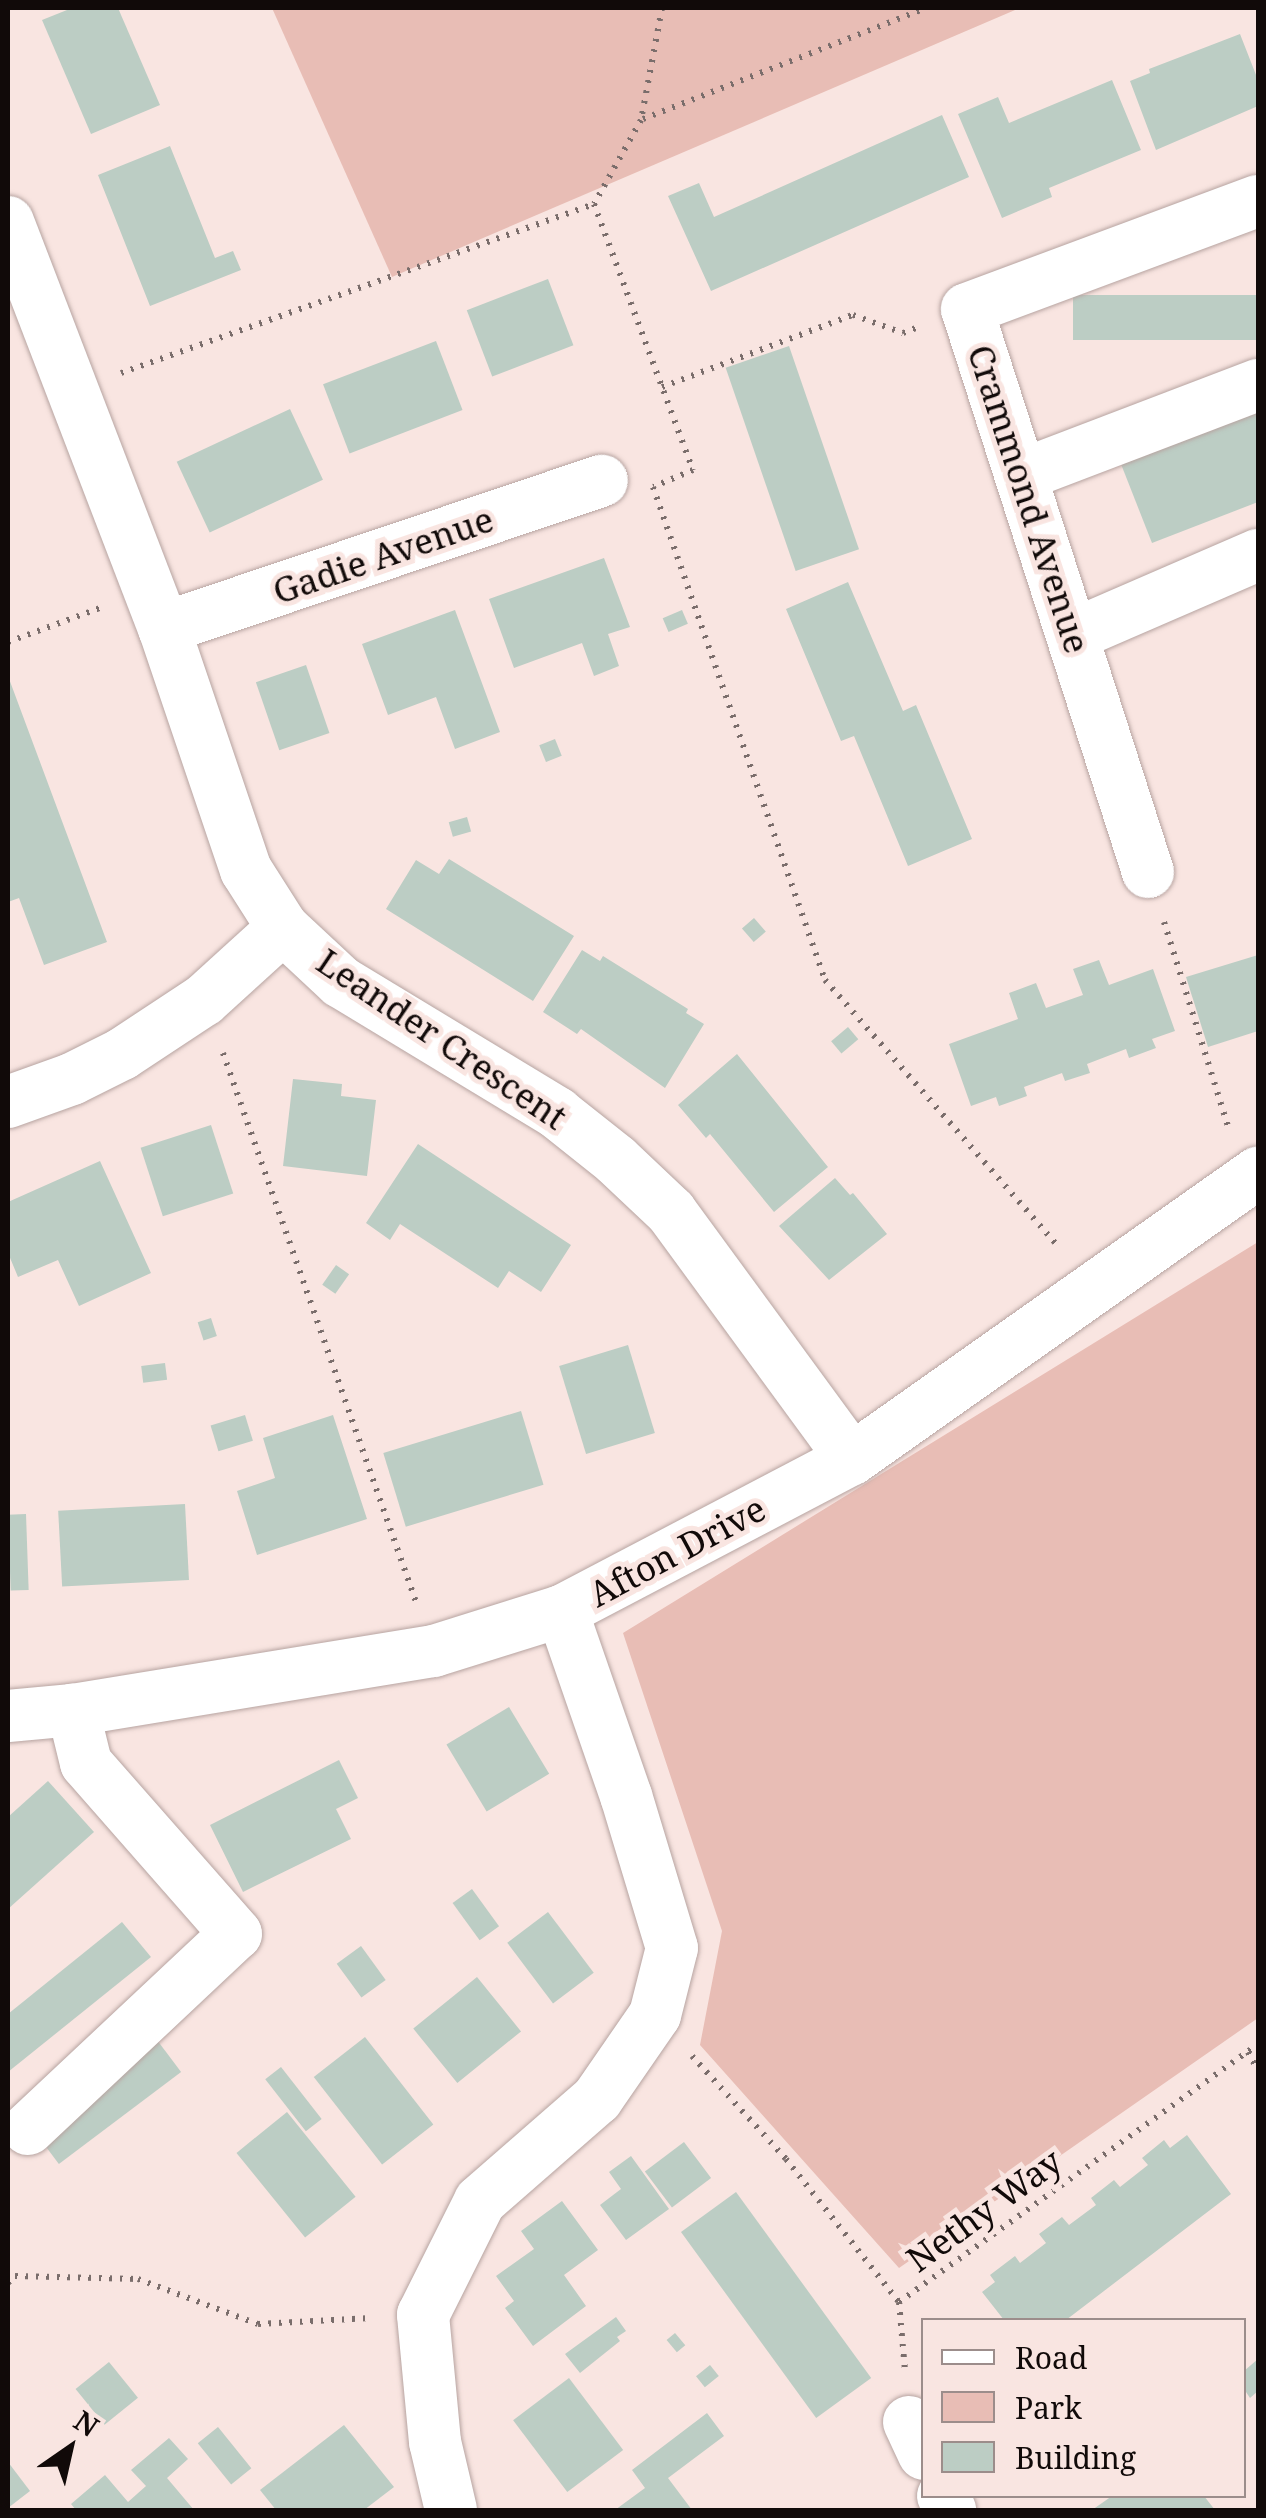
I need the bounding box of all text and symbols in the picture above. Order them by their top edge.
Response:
street label: Crammond Avenue [959,340,1099,658]
street label: Gadie Avenue [267,498,499,612]
street label: Leander Crescent [309,940,575,1138]
street label: Afton Drive [582,1487,772,1615]
street label: Nethy Way [898,2140,1070,2280]
legend [921,2318,1246,2498]
text: Road [1015,2337,1087,2378]
text: Park [1015,2387,1082,2428]
north arrow [20,2398,120,2498]
text: N [67,2401,107,2445]
text: Building [1015,2437,1136,2478]

